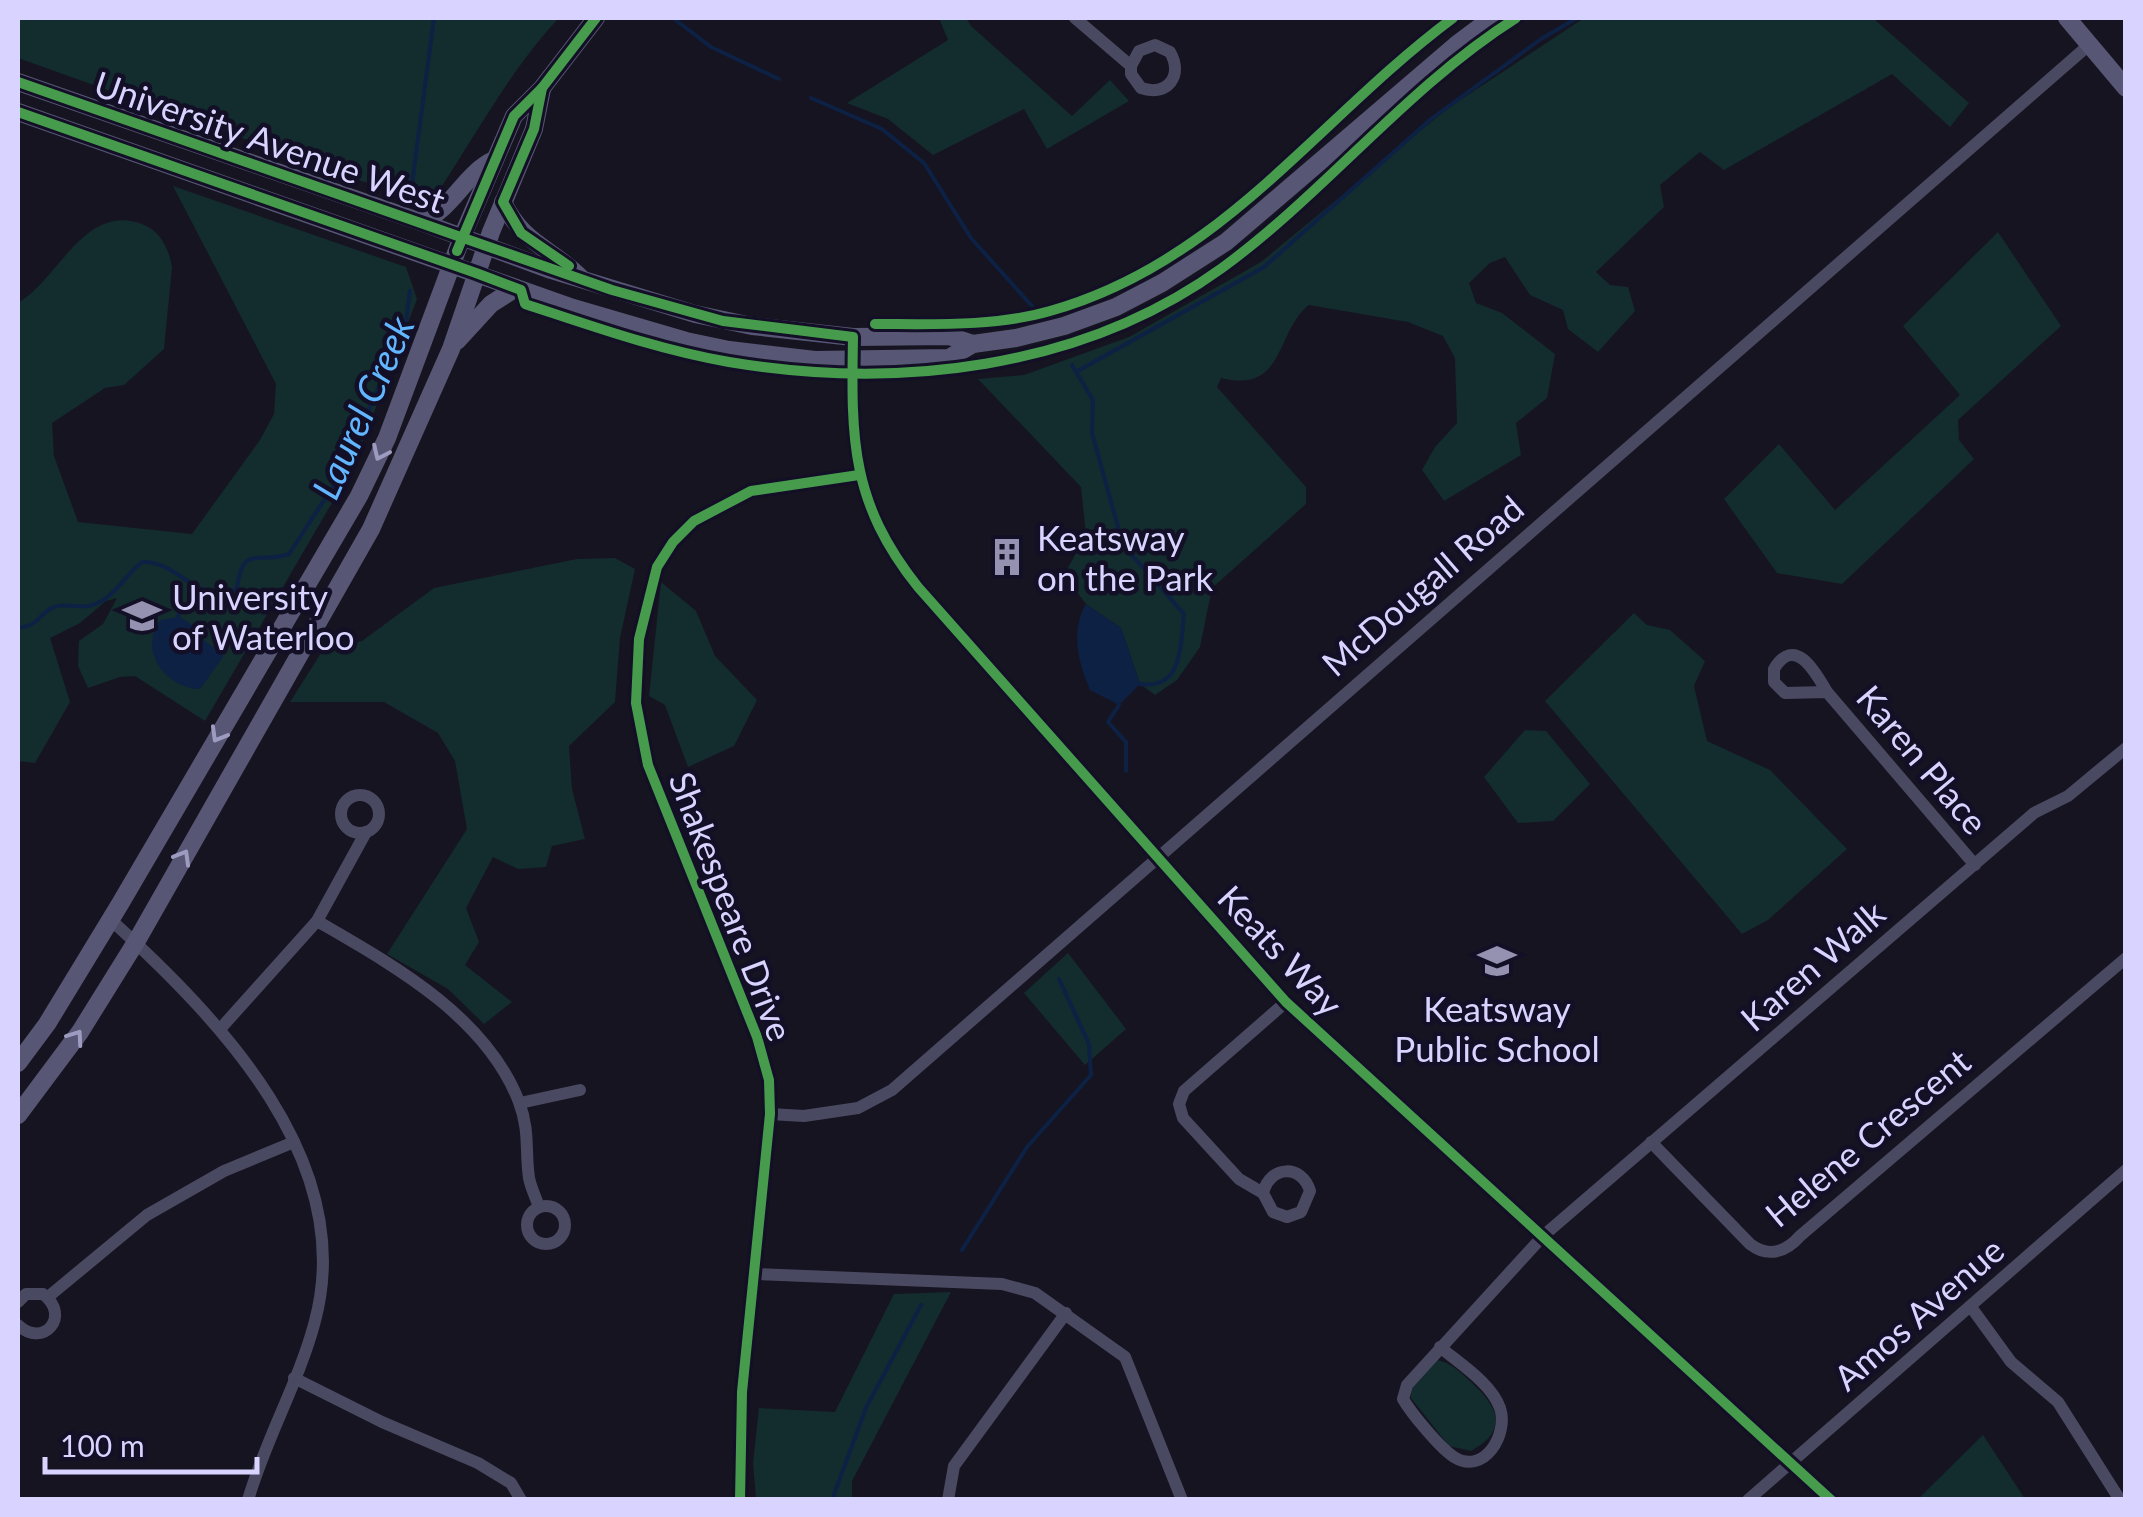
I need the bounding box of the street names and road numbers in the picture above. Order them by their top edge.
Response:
street label: University Avenue West [89,61,451,221]
street label: McDougall Road [1313,486,1531,684]
street label: Karen Place [1849,676,1997,842]
street label: Shakespeare Drive [661,766,803,1046]
street label: Keats Way [1210,876,1352,1024]
street label: Karen Walk [1732,891,1893,1039]
street label: Helene Crescent [1756,1039,1978,1235]
street label: Amos Avenue [1825,1228,2011,1398]

